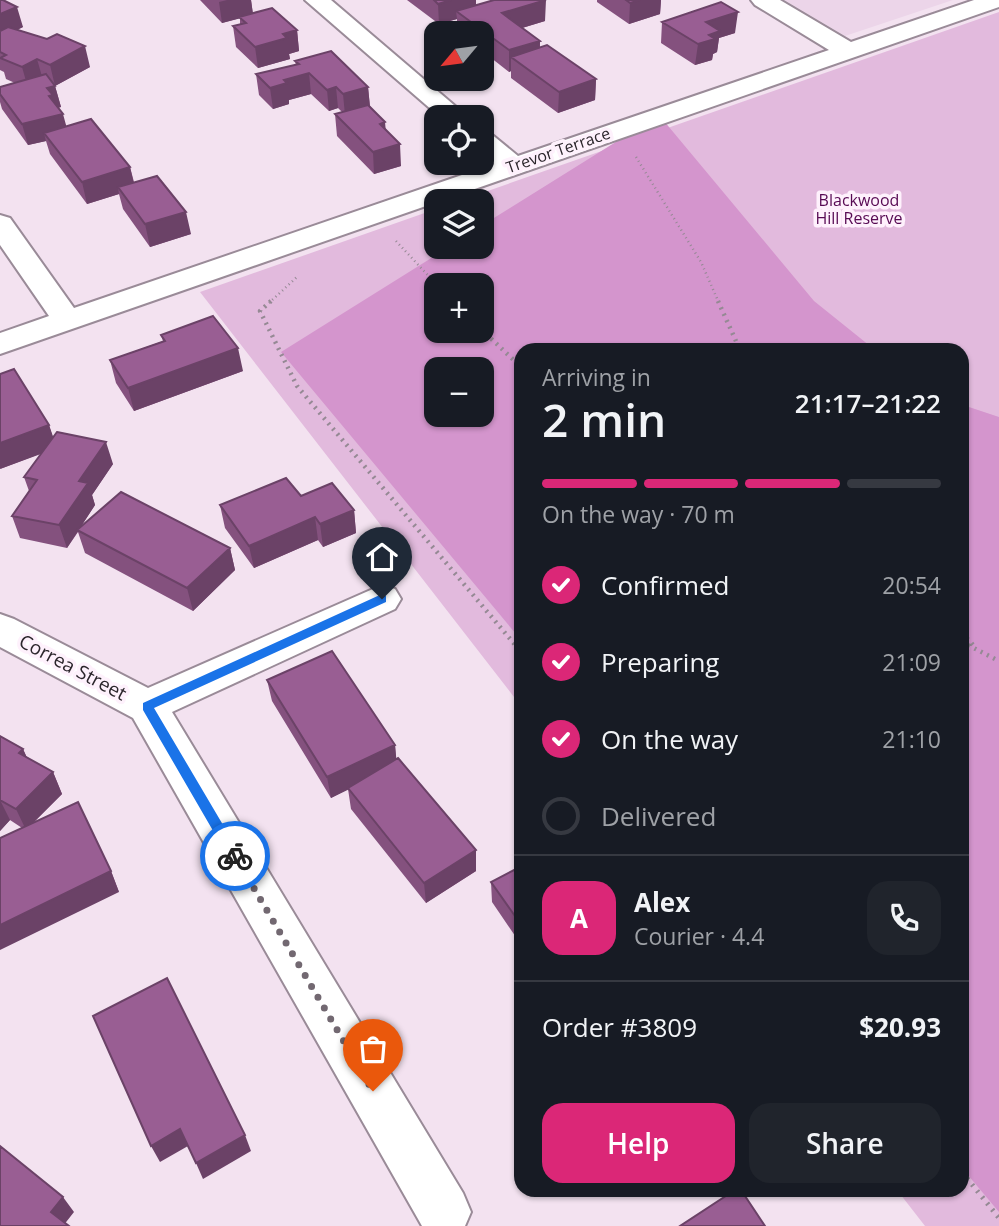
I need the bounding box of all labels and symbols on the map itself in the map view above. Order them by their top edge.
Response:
north arrow [424,21,494,91]
street label: Trevor Terrace [503,122,613,178]
park label: Blackwood Hill Reserve [815,189,903,229]
pin [352,527,412,599]
street label: Correa Street [15,628,131,706]
courier [200,821,270,891]
pin [343,1019,403,1091]

